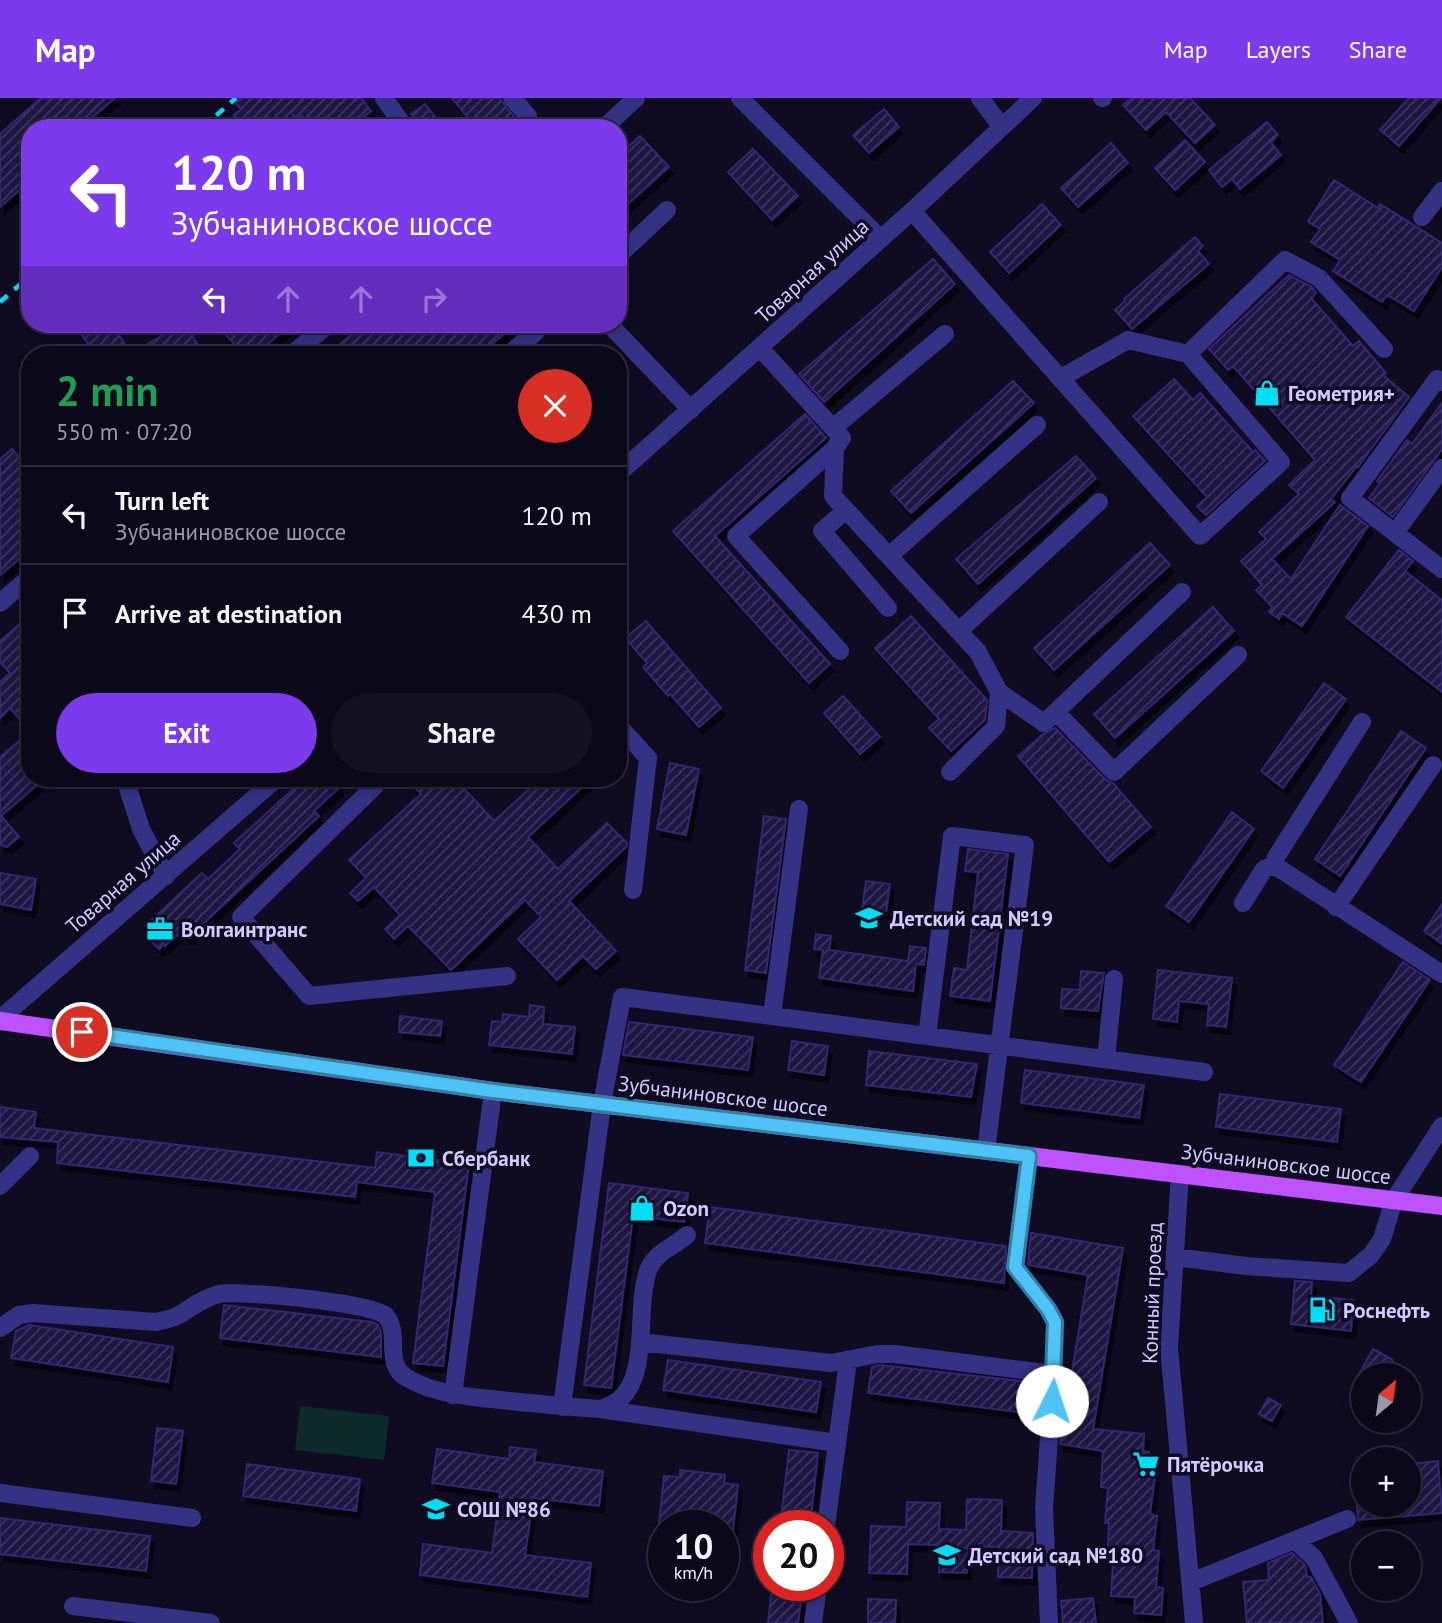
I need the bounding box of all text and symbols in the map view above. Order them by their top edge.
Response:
text: Map [35,28,96,71]
text: Map [1164,34,1208,65]
text: Layers [1246,34,1311,65]
text: Share [1349,34,1407,65]
text: 120 m [171,140,306,204]
icon: left [56,147,147,238]
text: Зубчаниновское шоссе [171,202,493,244]
street label: Товарная улица [750,213,874,329]
icon: left [196,280,234,318]
icon: ahead [269,280,307,318]
icon: ahead [342,280,380,318]
icon: right [415,280,453,318]
text: 2 min [56,363,158,418]
button: close [518,369,592,443]
shop icon: Геометрия+ [1252,378,1282,408]
place label: Геометрия+ [1288,380,1395,407]
text: 550 m · 07:20 [56,417,192,446]
text: Turn left [115,484,209,517]
icon: left [56,496,94,534]
text: 120 m [521,499,592,532]
text: Зубчаниновское шоссе [115,517,346,546]
icon: arrive [56,594,94,632]
text: Arrive at destination [115,597,342,630]
text: 430 m [521,597,592,630]
button: Exit [56,693,317,773]
button: Share [331,693,592,773]
street label: Товарная улица [60,825,186,939]
school or university icon: Детский сад №19 [854,903,884,933]
place label: Детский сад №19 [890,905,1053,932]
office icon: Волгаинтранс [145,914,175,944]
place label: Волгаинтранс [181,916,307,943]
pin [52,1002,112,1062]
icon: arrive [63,1013,101,1051]
street label: Зубчаниновское шоссе [617,1070,829,1122]
street label: Зубчаниновское шоссе [1180,1138,1392,1190]
bank icon: Сбербанк [406,1143,436,1173]
place label: Сбербанк [442,1145,531,1172]
shop icon: Ozon [627,1193,657,1223]
place label: Ozon [663,1195,709,1222]
street label: Конный проезд [1136,1222,1168,1364]
fuel station icon: Роснефть [1307,1295,1337,1325]
place label: Роснефть [1343,1297,1430,1324]
north arrow [1351,1363,1421,1433]
map controls [1351,1363,1421,1601]
position arrow [1015,1364,1089,1438]
button: + [1351,1447,1421,1517]
supermarket icon: Пятёрочка [1131,1449,1161,1479]
place label: Пятёрочка [1167,1451,1264,1478]
school or university icon: СОШ №86 [421,1494,451,1524]
place label: СОШ №86 [457,1496,551,1523]
speed limit sign: 20 [753,1510,844,1601]
text: 10 [674,1523,713,1569]
button: − [1351,1531,1421,1601]
school or university icon: Детский сад №180 [932,1540,962,1570]
place label: Детский сад №180 [968,1542,1143,1569]
text: km/h [674,1561,713,1584]

